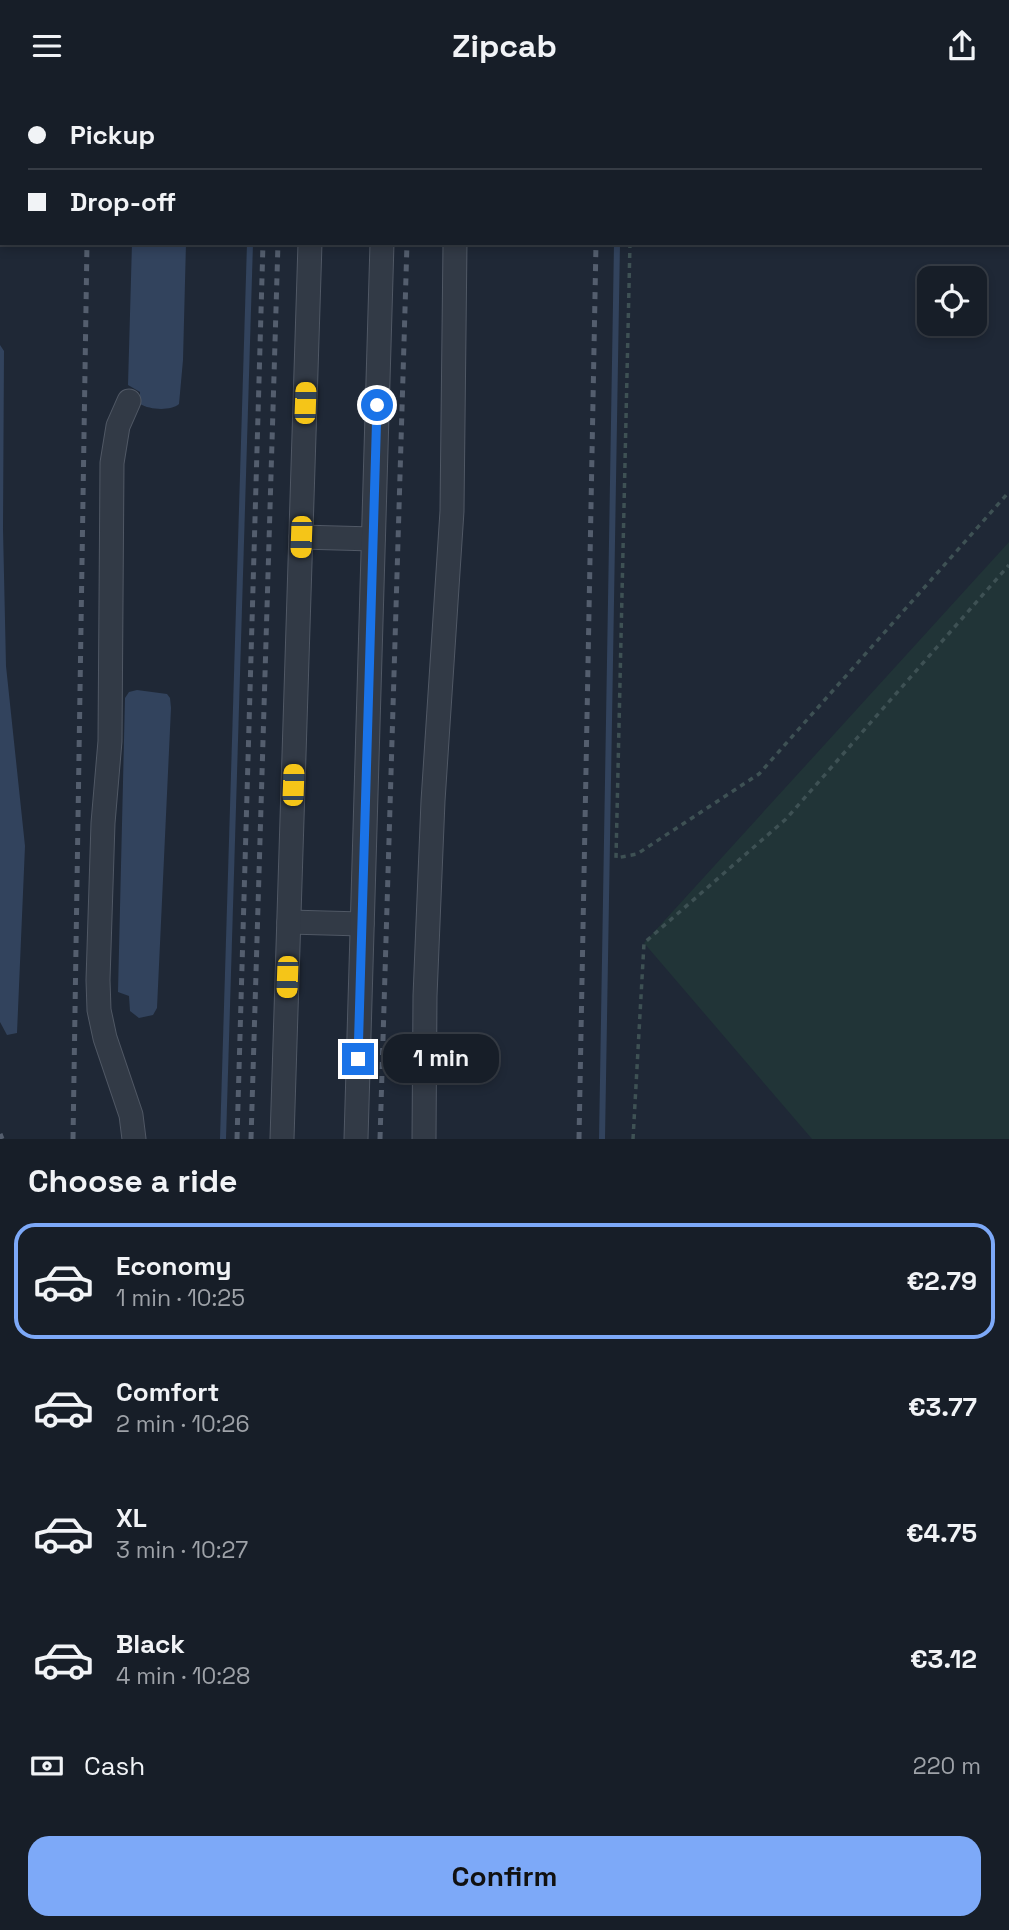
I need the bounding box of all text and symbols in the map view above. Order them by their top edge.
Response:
text: Zipcab [452,26,557,66]
icon: menu [28,27,66,65]
icon: share [943,27,981,65]
text: Pickup [70,118,155,152]
text: Drop-off [70,185,176,219]
map controls [917,266,987,336]
button: locate [917,266,987,336]
car [294,382,317,424]
route start [361,389,393,421]
car [290,516,313,558]
car [282,764,305,806]
car [276,956,299,998]
callout: 1 min [382,1035,498,1083]
route end [342,1043,374,1075]
text: 1 min [413,1043,469,1073]
text: Choose a ride [28,1161,238,1201]
text: Economy [116,1249,232,1283]
icon: car [32,1250,95,1313]
text: €2.79 [907,1264,977,1298]
text: 1 min · 10:25 [116,1283,245,1313]
text: Comfort [116,1375,219,1409]
icon: car [32,1376,95,1439]
text: €3.77 [908,1390,977,1424]
text: 2 min · 10:26 [116,1409,250,1439]
text: XL [116,1501,147,1535]
icon: car [32,1502,95,1565]
text: €4.75 [906,1516,977,1550]
text: 3 min · 10:27 [116,1535,248,1565]
text: Black [116,1627,185,1661]
icon: car [32,1628,95,1691]
text: €3.12 [910,1642,977,1676]
text: 4 min · 10:28 [116,1661,250,1691]
icon: cash [28,1747,66,1785]
text: Cash [84,1749,145,1783]
text: 220 m [913,1751,981,1781]
button: Confirm [28,1836,981,1916]

